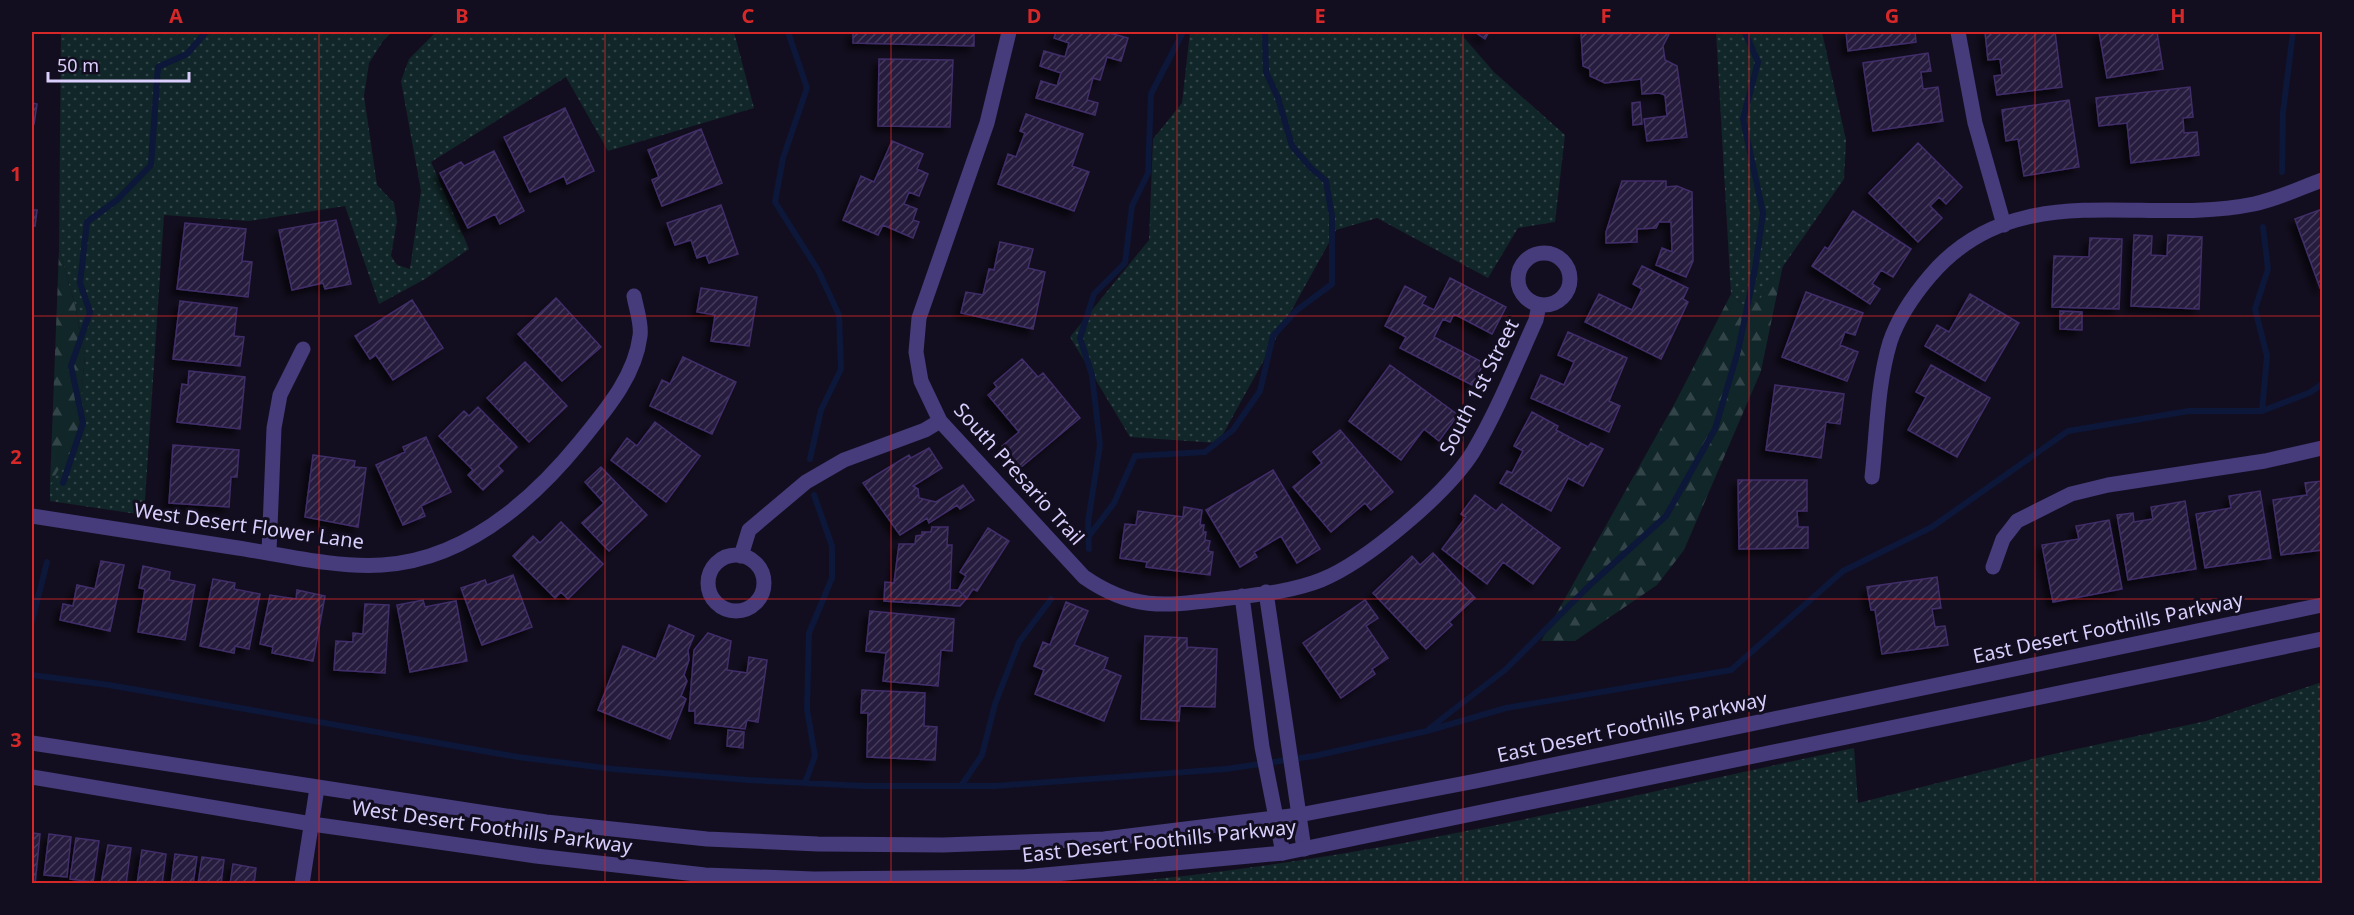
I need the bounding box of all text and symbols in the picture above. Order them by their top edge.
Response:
text: A [169,2,183,29]
text: B [455,2,469,29]
text: C [742,2,755,29]
text: D [1027,2,1041,29]
text: E [1314,2,1326,29]
text: F [1601,2,1611,29]
text: G [1885,2,1899,29]
text: H [2170,2,2186,29]
scale bar [48,45,189,83]
text: 50 m [57,53,99,77]
text: 1 [10,160,22,187]
street label: South 1st Street [1433,314,1525,460]
street label: South Presario Trail [948,397,1090,551]
text: 2 [10,443,22,470]
street label: West Desert Flower Lane [132,496,366,555]
street label: East Desert Foothills Parkway [1970,585,2246,669]
street label: East Desert Foothills Parkway [1494,684,1770,768]
text: 3 [10,726,22,753]
street label: West Desert Foothills Parkway [350,793,635,860]
street label: East Desert Foothills Parkway [1020,813,1298,868]

